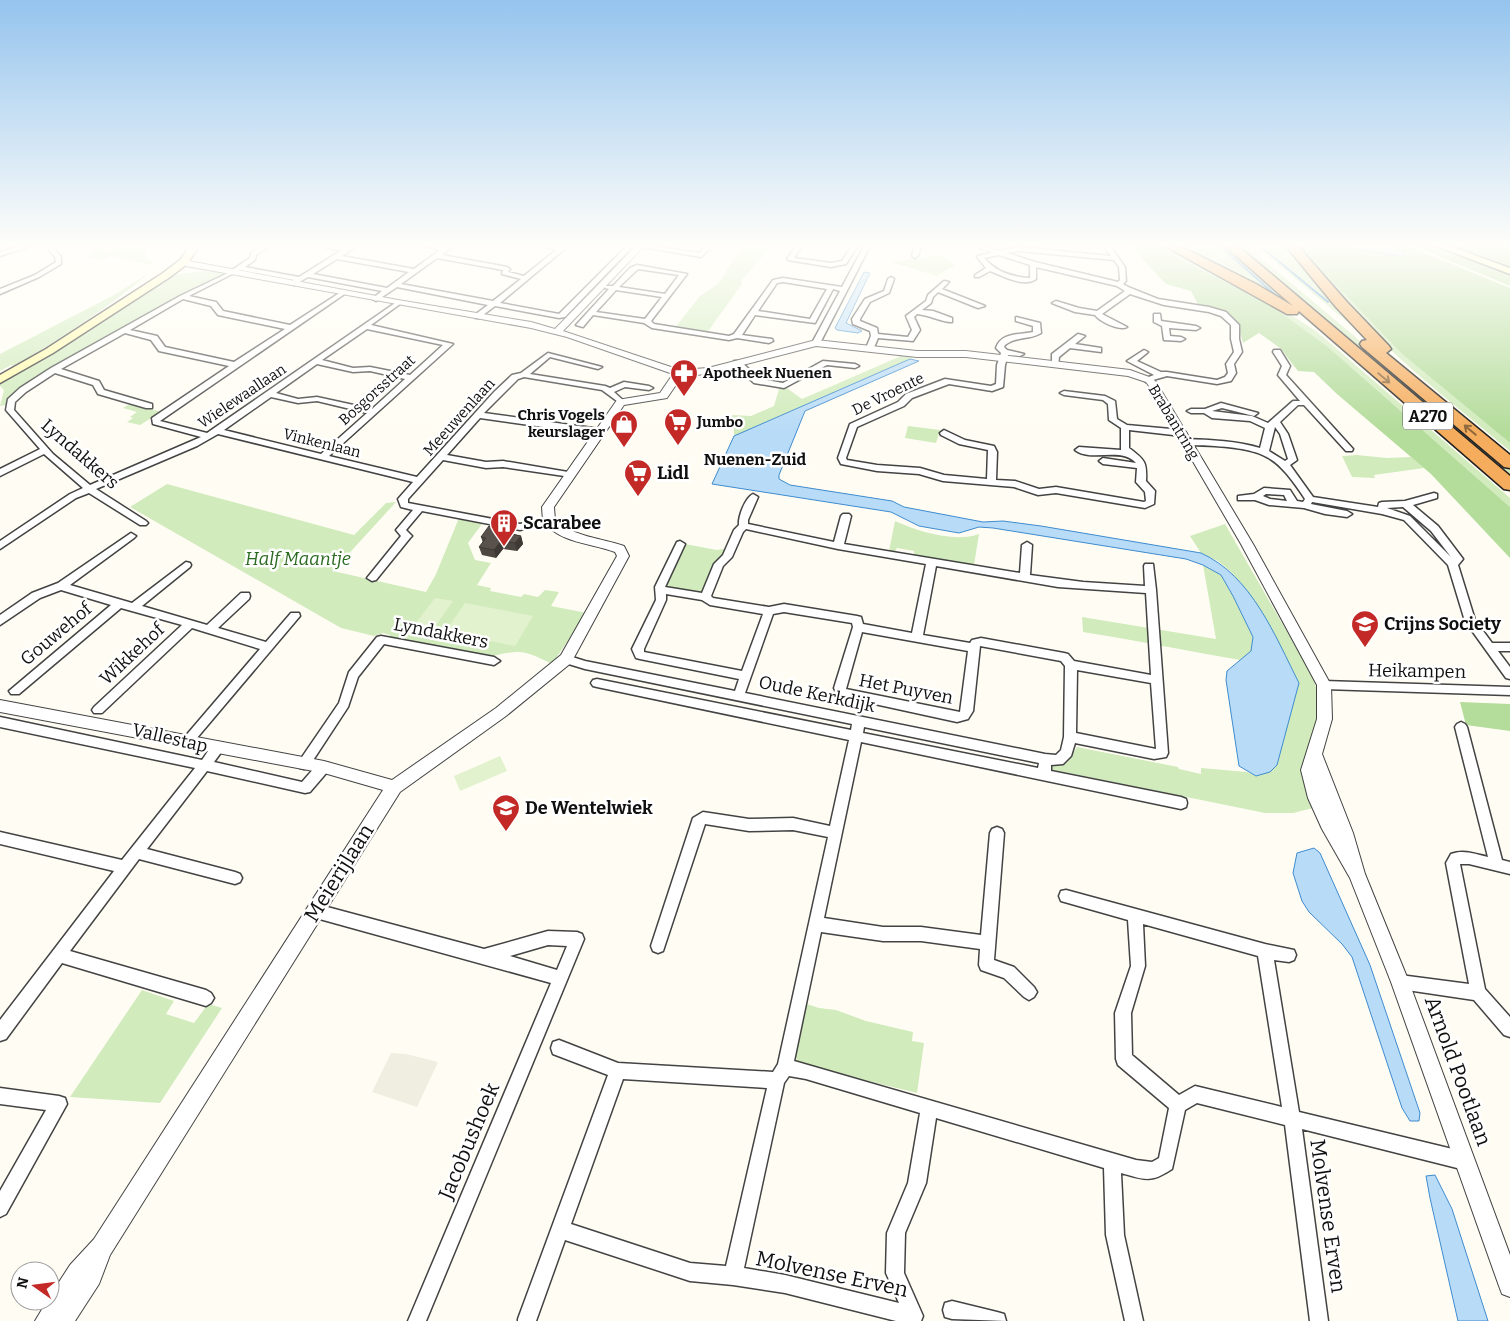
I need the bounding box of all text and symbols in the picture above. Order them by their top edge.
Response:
street label: Bosgorsstraat [335,351,419,429]
pharmacy icon: Apotheek Nuenen [669,358,699,397]
street label: Wielewaallaan [195,360,290,432]
place label: Apotheek Nuenen [703,364,832,382]
street label: De Vroente [849,369,927,419]
one-way arrow [1377,372,1390,383]
street label: Meeuwenlaan [419,374,499,459]
street label: Brabantring [1145,381,1203,463]
road number: A270 [1403,402,1453,430]
place label: Chris Vogels keurslager [518,406,605,441]
supermarket icon: Jumbo [663,407,693,446]
shop icon: Chris Vogels keurslager [609,409,639,448]
place label: Jumbo [696,413,744,431]
street label: Lyndakkers [37,414,123,494]
street label: Vinkenlaan [281,425,363,461]
one-way arrow [1464,425,1477,436]
district label: Nuenen-Zuid [704,450,806,469]
supermarket icon: Lidl [623,458,653,497]
place label: Lidl [657,462,689,484]
building icon: Scarabee [489,508,519,547]
place label: Scarabee [523,512,601,534]
park label: Half Maantje [245,548,351,570]
street label: Gouwehof [16,597,97,670]
school or university icon: Crijns Society [1350,609,1380,648]
street label: Lyndakkers [392,613,490,653]
place label: Crijns Society [1384,613,1502,635]
street label: Wikkehof [95,617,170,689]
street label: Heikampen [1368,659,1467,683]
street label: Het Puyven [857,669,956,709]
street label: Oude Kerkdijk [757,671,878,717]
street label: Vallestap [130,719,210,757]
school or university icon: De Wentelwiek [491,793,521,832]
place label: De Wentelwiek [525,797,653,819]
street label: Meierijlaan [299,819,379,927]
street label: Arnold Pootlaan [1419,993,1497,1149]
street label: Jacobushoek [432,1079,505,1204]
street label: Molvense Erven [1304,1137,1352,1295]
street label: Molvense Erven [753,1245,911,1303]
north arrow [10,1261,60,1311]
text: N [13,1275,32,1290]

